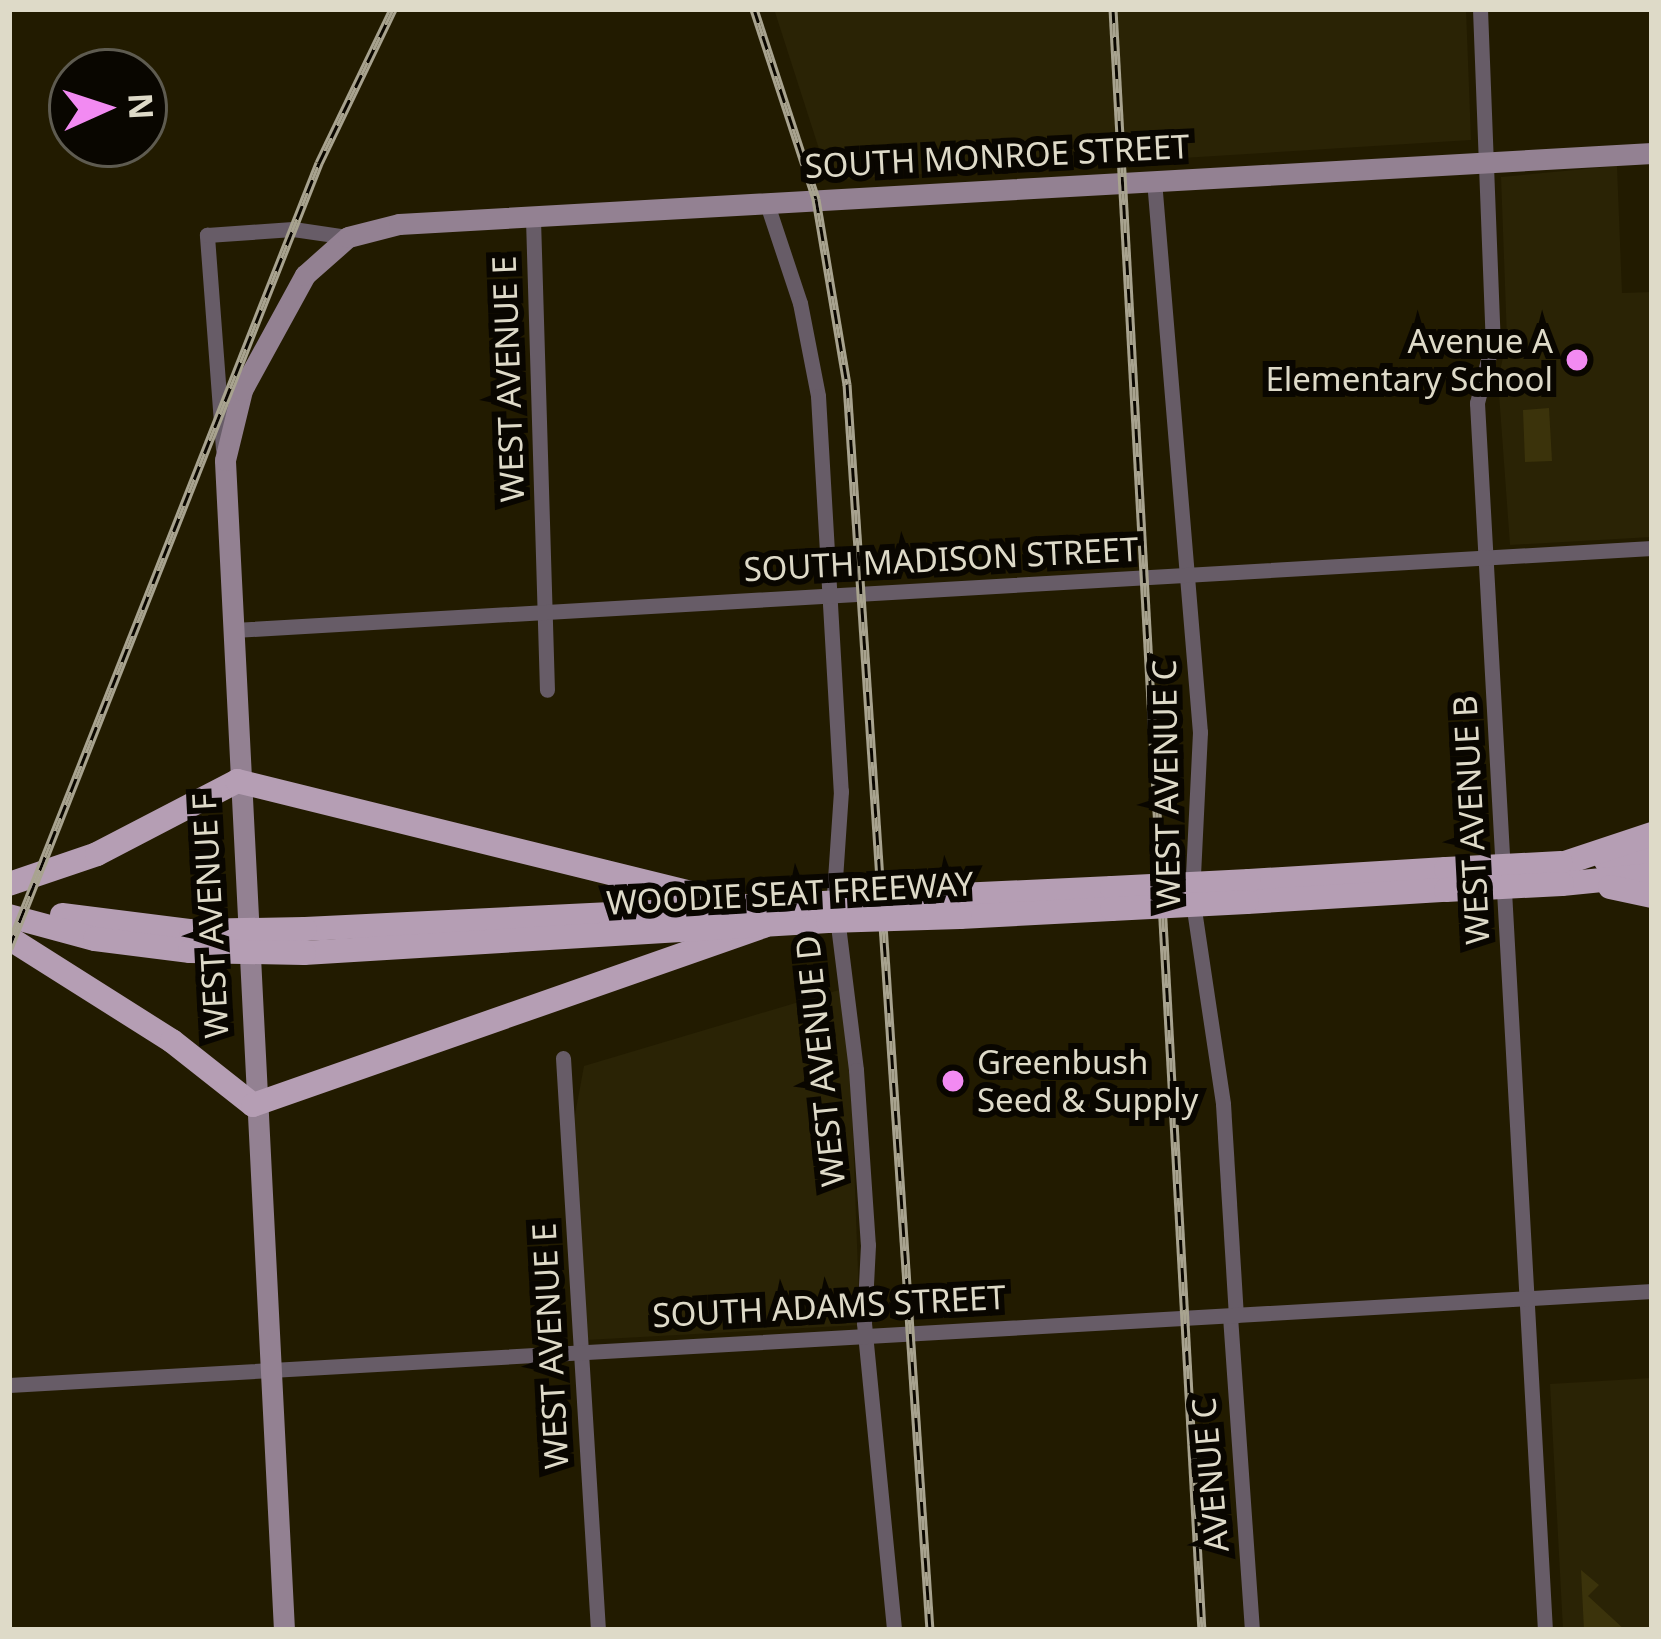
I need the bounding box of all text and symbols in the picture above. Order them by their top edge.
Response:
north arrow [48,48,168,168]
text: N [118,92,165,121]
street label: SOUTH MONROE STREET [804,126,1190,186]
street label: WEST AVENUE E [484,255,532,503]
place label: Avenue A Elementary School [1265,321,1553,399]
marker: Avenue A Elementary School [1564,347,1590,373]
street label: SOUTH MADISON STREET [743,529,1139,589]
street label: WEST AVENUE C [1144,659,1188,909]
street label: WEST AVENUE B [1445,694,1497,946]
street label: WEST AVENUE F [184,793,236,1039]
street label: WOODIE SEAT FREEWAY [605,864,975,922]
street label: WEST AVENUE D [787,934,853,1188]
place label: Greenbush Seed & Supply [977,1042,1198,1120]
marker: Greenbush Seed & Supply [940,1068,966,1094]
street label: WEST AVENUE E [524,1222,576,1470]
street label: SOUTH ADAMS STREET [651,1277,1007,1335]
street label: AVENUE C [1184,1396,1236,1554]

